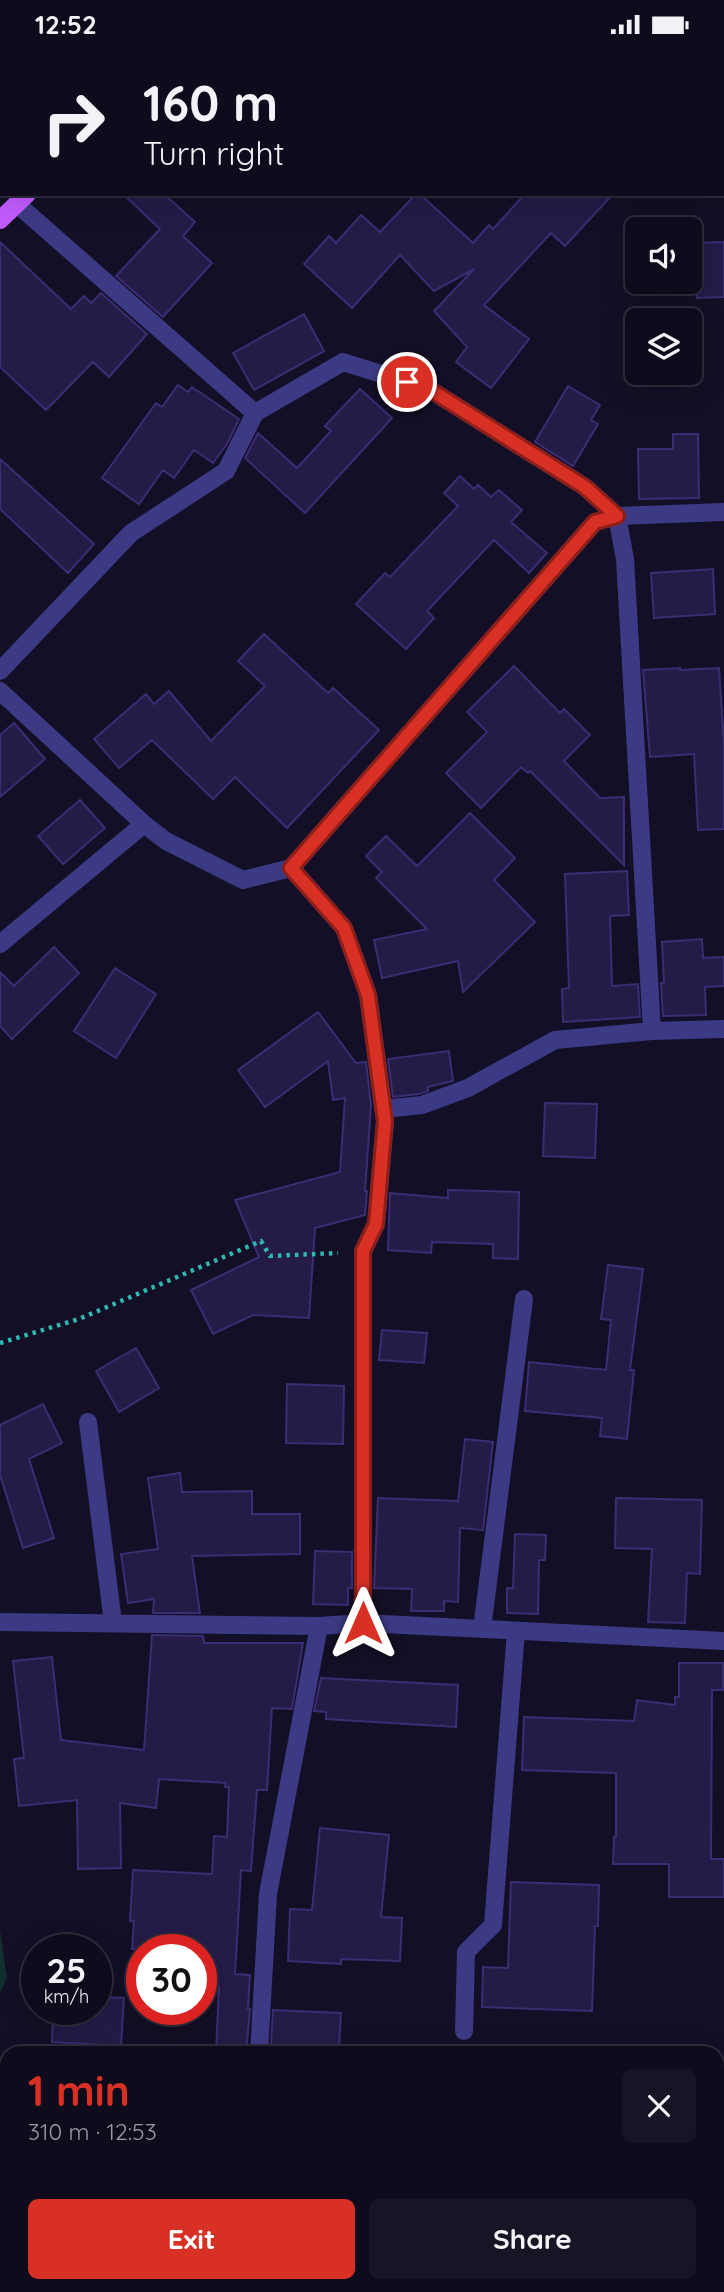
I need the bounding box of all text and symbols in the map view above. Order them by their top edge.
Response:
text: 12:52 [35,8,97,41]
text: 160 m [143,72,278,133]
icon: right [28,77,119,168]
text: Turn right [143,133,284,173]
map controls [625,217,702,385]
button: sound [625,217,702,294]
button: layers [625,308,702,385]
pin [377,352,437,412]
icon: arrive [388,363,426,401]
position arrow [326,1586,400,1660]
speed limit sign: 30 [126,1934,217,2025]
text: 25 [46,1948,87,1992]
text: km/h [44,1985,89,2008]
text: 1 min [28,2064,130,2117]
button: close [622,2069,696,2143]
text: 310 m · 12:53 [28,2117,157,2146]
button: Exit [28,2199,355,2279]
button: Share [369,2199,696,2279]

